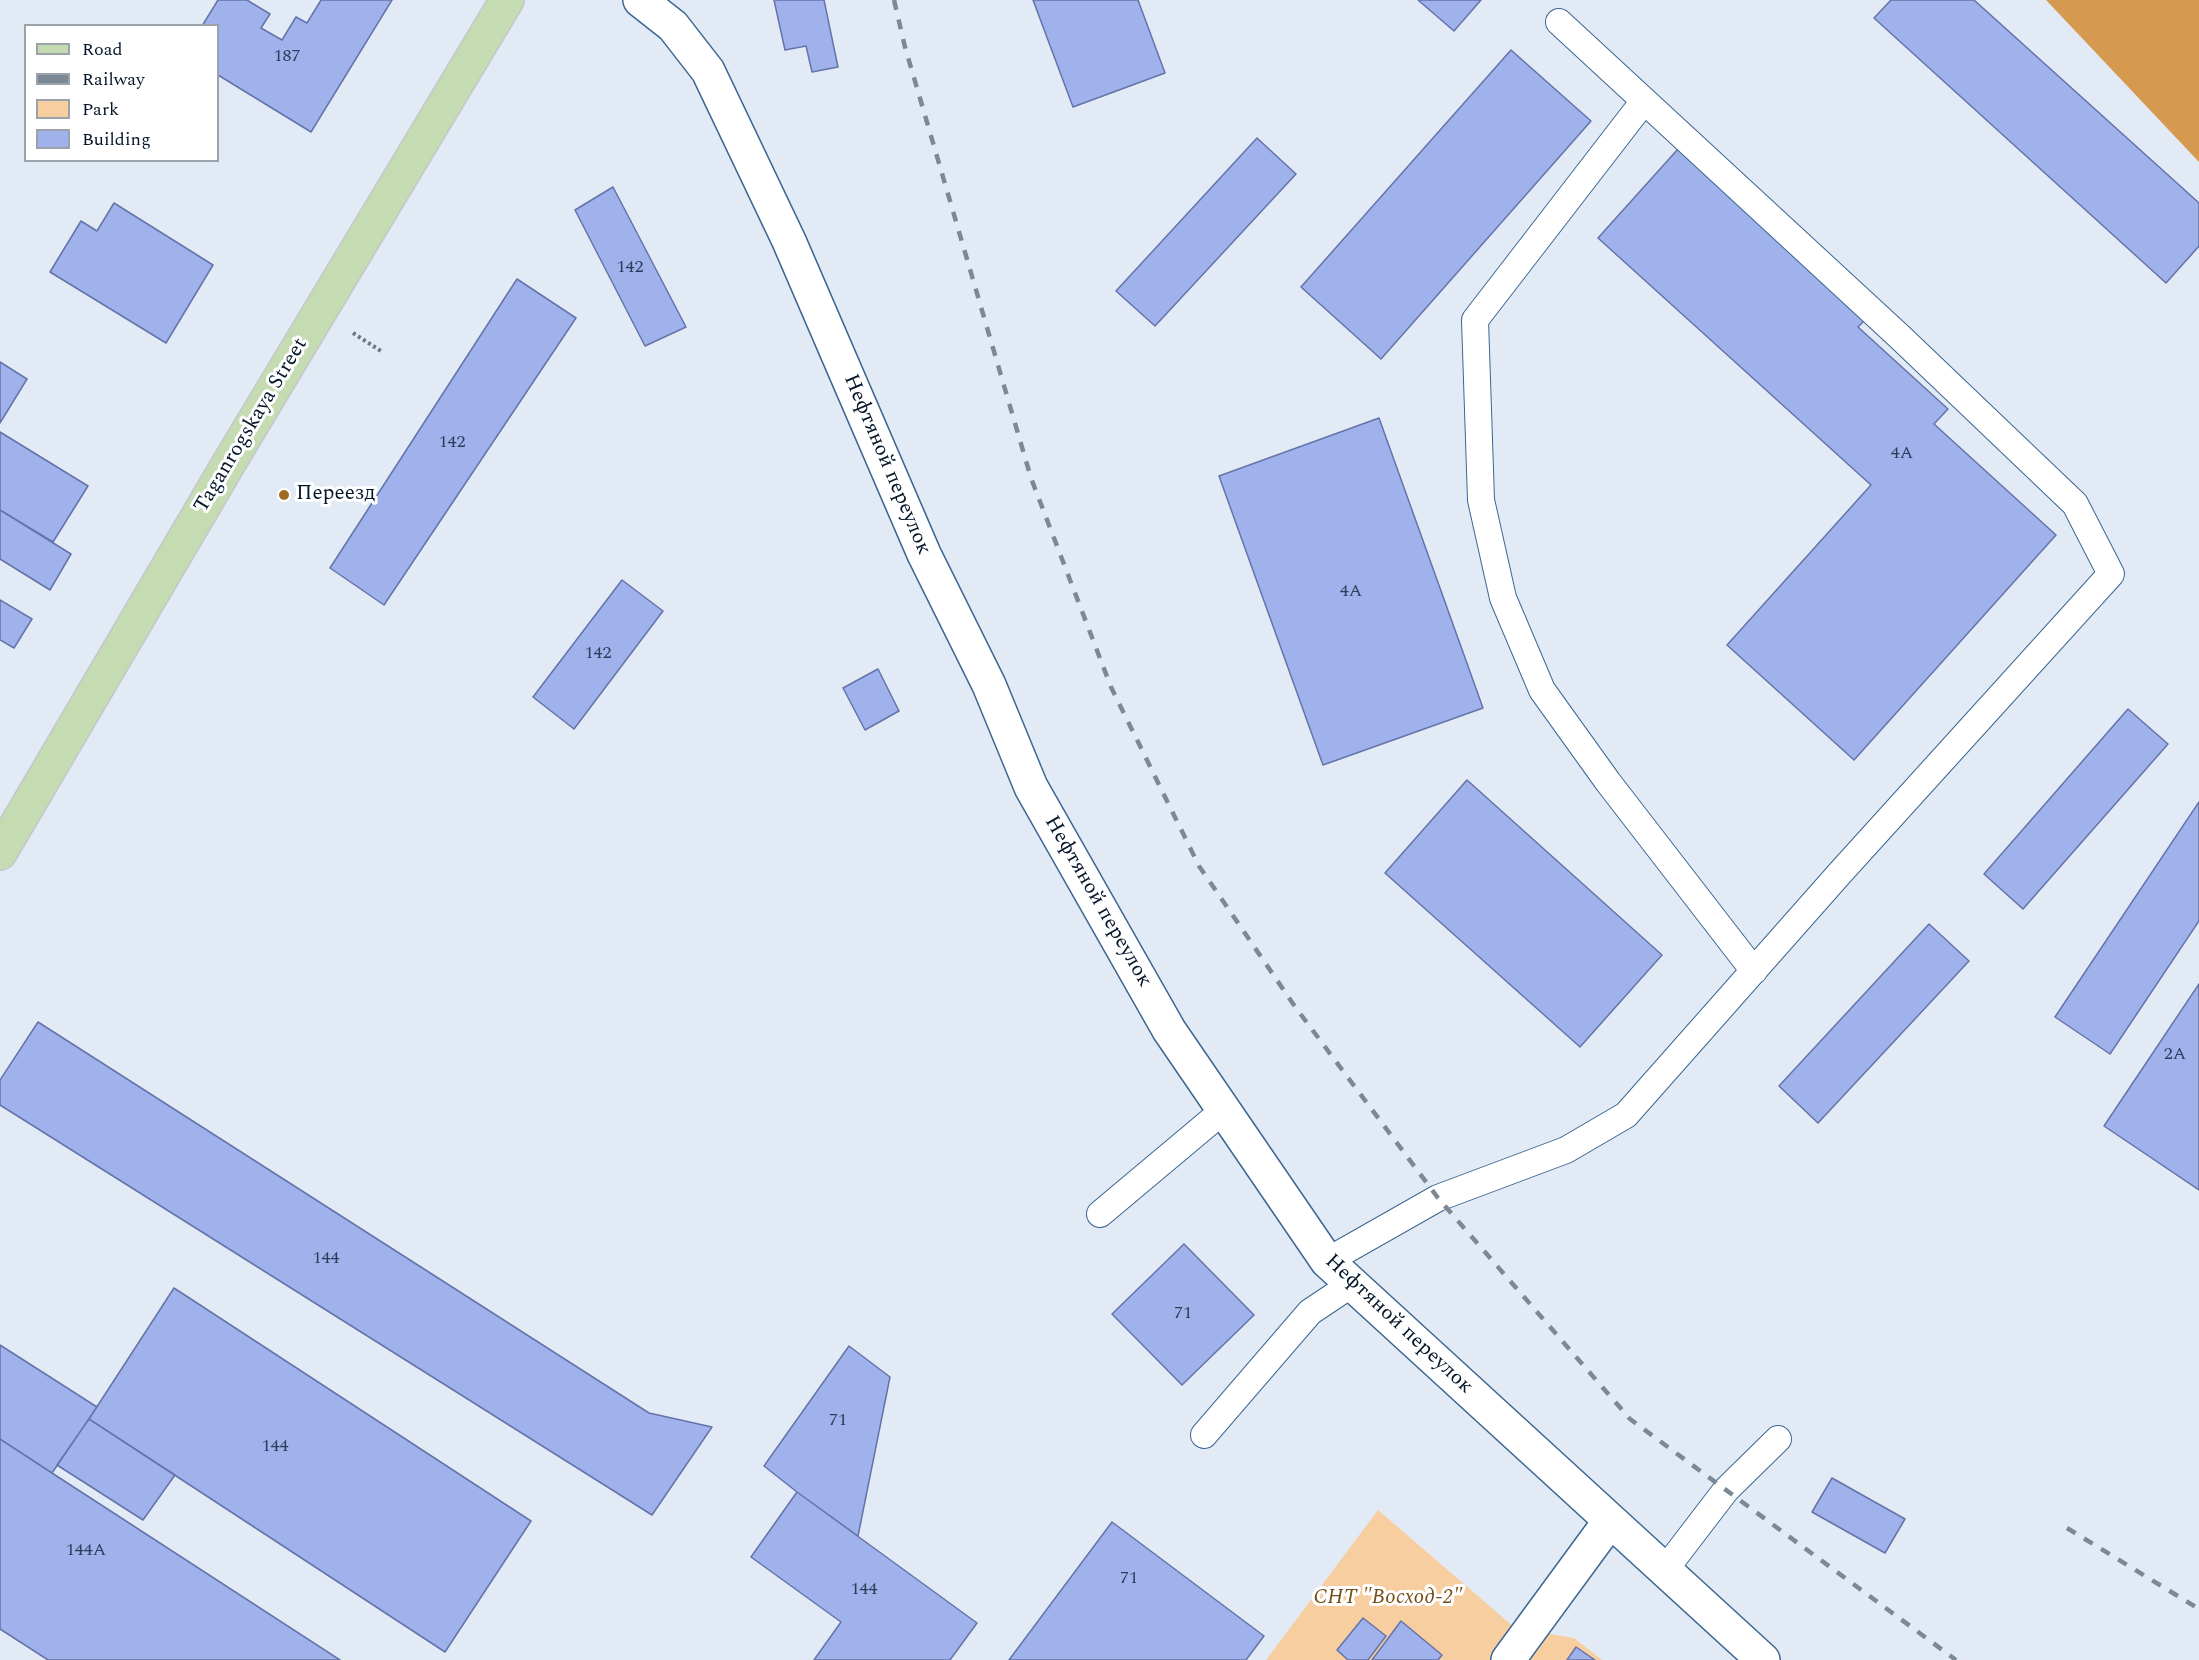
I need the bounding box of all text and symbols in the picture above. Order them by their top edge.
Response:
legend [24,24,219,162]
text: Road [82,36,123,63]
house number: 187 [274,46,300,68]
text: Railway [82,66,145,93]
text: Park [82,96,119,123]
text: Building [82,126,151,153]
house number: 142 [617,257,643,279]
street label: Taganrogskaya Street [190,334,314,518]
street label: Нефтяной переулок [837,371,935,559]
house number: 142 [439,432,465,454]
house number: 4А [1891,443,1913,465]
place label: Переезд [296,482,376,508]
marker: Переезд [277,488,291,502]
house number: 4А [1340,581,1362,603]
house number: 142 [585,643,611,665]
street label: Нефтяной переулок [1038,812,1156,992]
house number: 2А [2164,1044,2186,1066]
house number: 144 [313,1248,339,1270]
street label: Нефтяной переулок [1319,1250,1477,1400]
house number: 71 [1174,1303,1192,1325]
house number: 71 [829,1410,847,1432]
house number: 144 [262,1436,288,1458]
house number: 144А [66,1540,106,1562]
house number: 71 [1120,1568,1138,1590]
house number: 144 [851,1579,877,1601]
park label: СНТ "Восход-2" [1314,1586,1462,1612]

